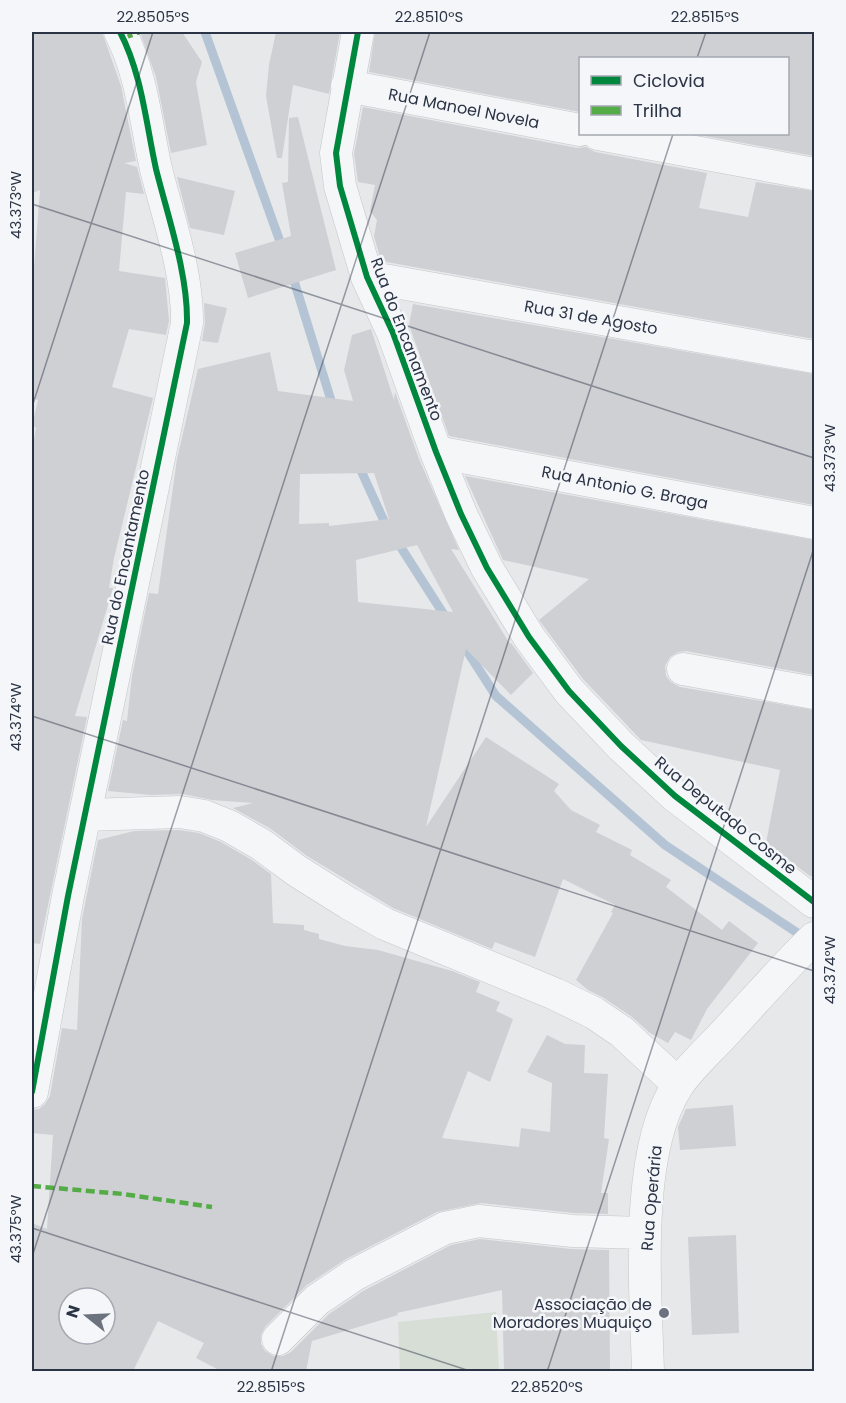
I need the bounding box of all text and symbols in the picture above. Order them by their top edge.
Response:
text: 22.8505°S [116,6,190,27]
text: 22.8510°S [395,6,463,27]
text: 22.8515°S [671,6,739,27]
legend [579,57,789,135]
text: Ciclovia [633,68,705,93]
street label: Rua Manoel Novela [386,83,541,134]
text: Trilha [633,98,682,123]
text: 43.373°W [5,171,26,239]
street label: Rua do Encanamento [365,254,448,424]
street label: Rua 31 de Agosto [522,294,659,341]
text: 43.373°W [819,424,840,492]
street label: Rua Antonio G. Braga [540,460,710,515]
street label: Rua do Encantamento [96,467,155,647]
text: 43.374°W [5,682,26,751]
street label: Rua Deputado Cosme [650,751,802,880]
text: 43.374°W [819,935,840,1004]
street label: Rua Operária [635,1144,668,1252]
text: 43.375°W [5,1194,26,1263]
north arrow [57,1286,117,1346]
place label: Associação de Moradores Muquiço [493,1293,652,1334]
text: N [60,1302,86,1321]
marker: Associação de Moradores Muquiço [657,1306,671,1320]
text: 22.8515°S [237,1376,305,1397]
text: 22.8520°S [511,1376,583,1397]

